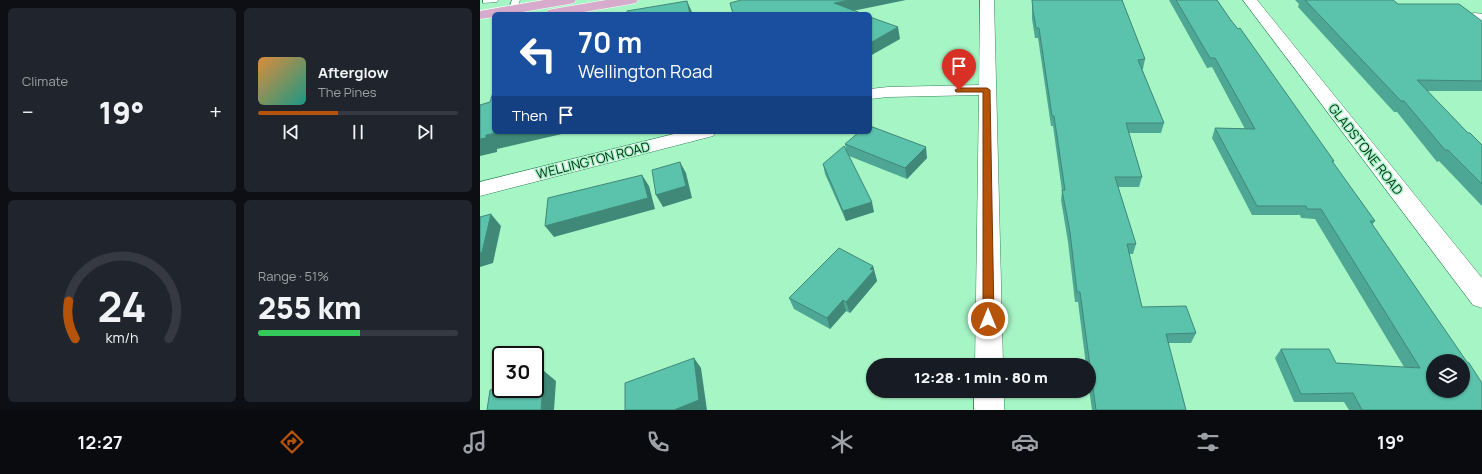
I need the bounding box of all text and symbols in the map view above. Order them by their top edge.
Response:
text: 70 m [578,23,642,61]
icon: left [512,28,564,80]
pin [942,49,976,90]
icon: arrive [948,55,970,77]
text: Wellington Road [578,59,713,83]
text: Afterglow [318,62,389,83]
text: Climate [22,72,68,90]
text: The Pines [318,83,377,101]
text: 19° [99,92,144,133]
text: − [22,97,34,127]
text: + [209,97,222,127]
street label: GLADSTONE ROAD [1325,100,1407,199]
icon: arrive [555,104,577,126]
text: Then [512,105,547,126]
icon: previous [280,121,302,143]
icon: pause [347,121,369,143]
icon: next [414,121,436,143]
street label: WELLINGTON ROAD [534,137,652,183]
text: Range · 51% [258,267,329,285]
text: 24 [97,278,147,334]
text: 255 km [258,287,362,328]
position arrow [967,298,1009,340]
text: km/h [105,328,139,347]
speed limit sign: 30 [492,346,544,398]
map controls [1426,354,1470,398]
button: layers [1426,354,1470,398]
text: 12:28 · 1 min · 80 m [914,367,1048,388]
icon: directions [278,428,306,456]
icon: music [461,428,489,456]
icon: phone [644,428,672,456]
icon: climate [828,428,856,456]
icon: car [1011,428,1039,456]
icon: filters [1194,428,1222,456]
text: 12:27 [78,430,123,454]
text: 19° [1377,430,1404,454]

